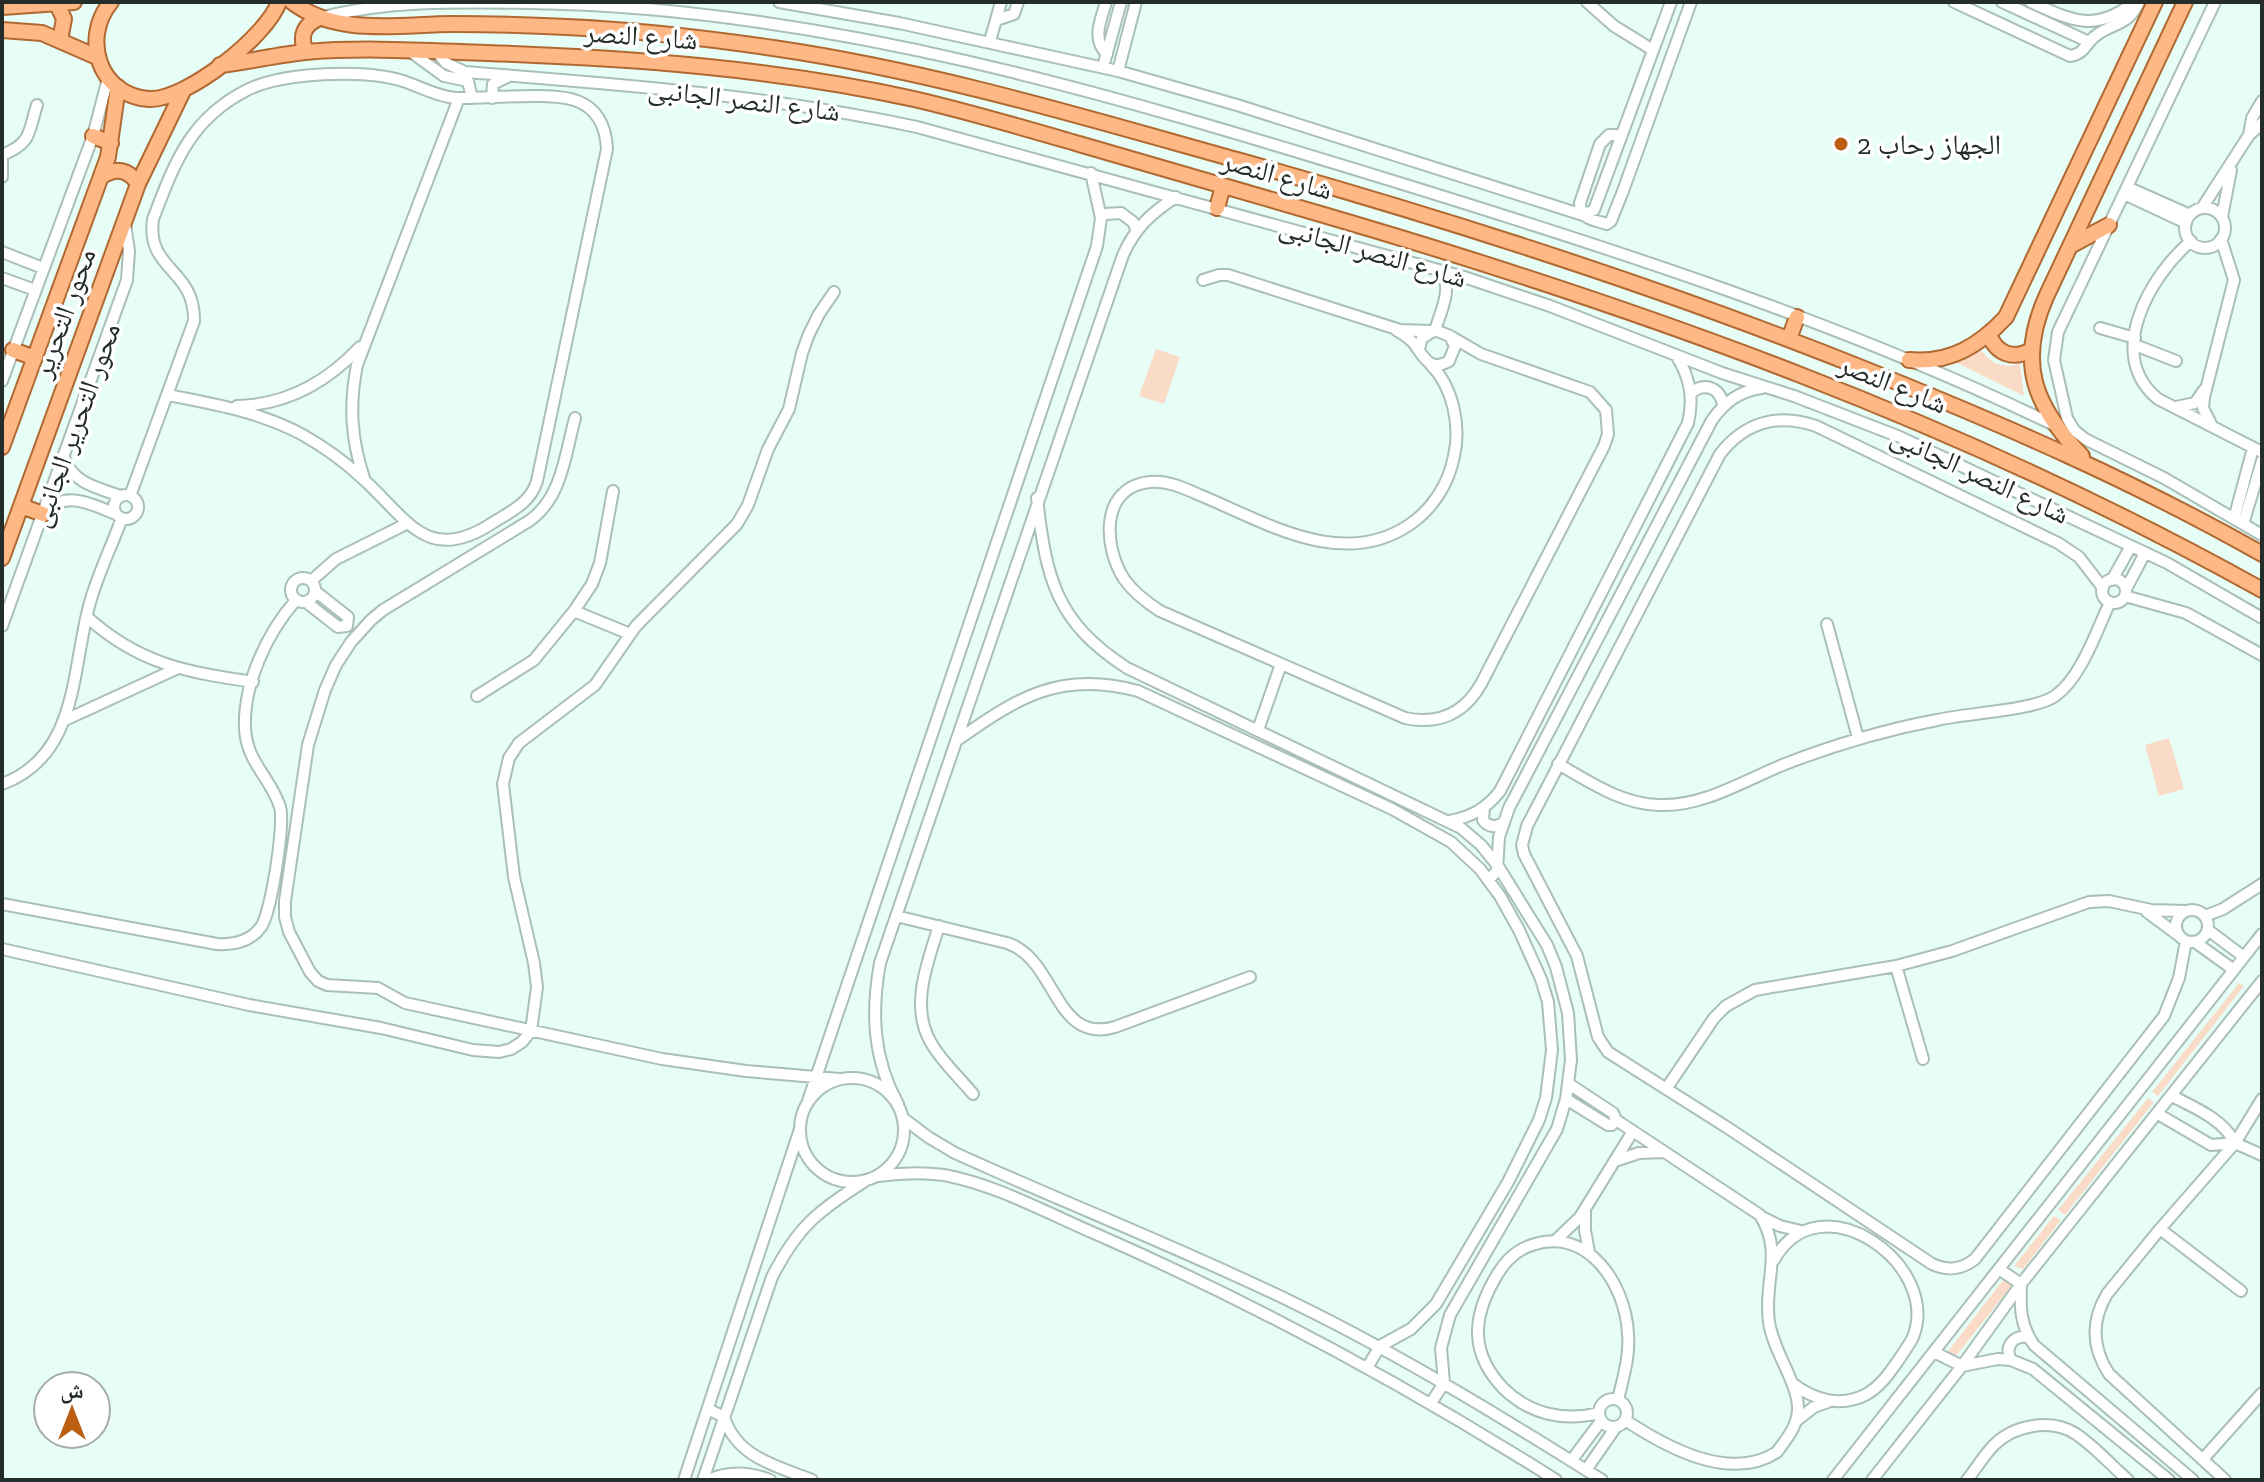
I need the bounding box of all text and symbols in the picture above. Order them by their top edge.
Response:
street label: شارع النصر [582,16,699,57]
street label: شارع النصر الجانبى [646,72,842,129]
place label: الجهاز رحاب 2 [1857,128,2001,161]
marker: الجهاز رحاب 2 [1832,135,1850,153]
street label: شارع النصر [1217,143,1336,207]
street label: شارع النصر الجانبى [1275,210,1470,295]
street label: محور التحرير [25,244,103,383]
street label: محور التحرير الجانبى [23,318,128,532]
street label: شارع النصر [1833,347,1952,421]
street label: شارع النصر الجانبى [1885,419,2075,532]
north arrow [32,1370,112,1450]
text: ش [60,1377,84,1404]

